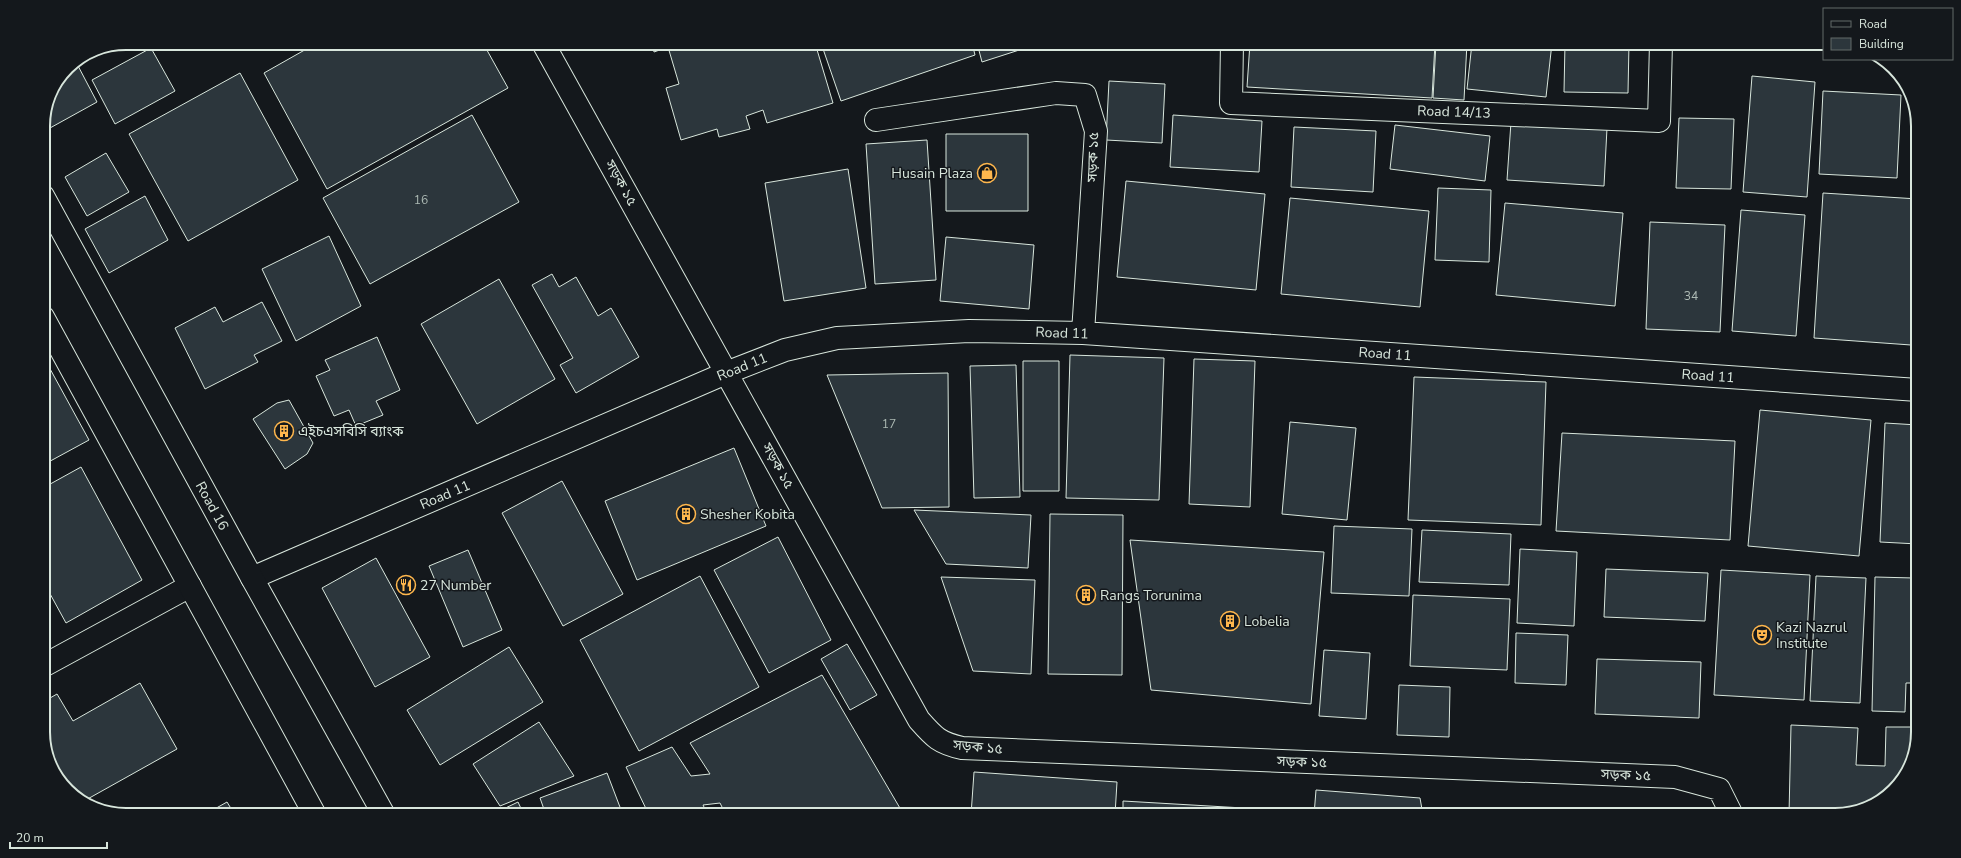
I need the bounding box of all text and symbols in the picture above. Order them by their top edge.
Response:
legend [1823,8,1953,60]
text: Road [1859,16,1887,32]
text: Building [1859,36,1904,52]
street label: Road 14/13 [1417,101,1491,123]
street label: সড়ক ১৫ [1083,132,1103,183]
street label: সড়ক ১৫ [600,156,641,210]
shop icon: Husain Plaza [976,162,998,184]
place label: Husain Plaza [891,164,973,183]
house number: 16 [414,192,428,208]
house number: 34 [1684,288,1698,304]
street label: Road 11 [1035,323,1089,343]
street label: Road 11 [1358,343,1412,365]
street label: Road 11 [714,348,770,386]
street label: Road 11 [1681,365,1735,387]
house number: 17 [882,416,896,432]
building icon: এইচএসবিসি ব্যাংক [273,420,295,442]
place label: এইচএসবিসি ব্যাংক [298,422,404,441]
street label: সড়ক ১৫ [757,439,798,493]
street label: Road 11 [417,476,473,514]
street label: Road 16 [191,478,233,534]
building icon: Shesher Kobita [675,503,697,525]
place label: Shesher Kobita [700,505,795,524]
restaurant icon: 27 Number [395,574,417,596]
place label: 27 Number [420,576,491,595]
building icon: Rangs Torunima [1075,584,1097,606]
place label: Rangs Torunima [1100,586,1202,605]
building icon: Lobelia [1219,610,1241,632]
place label: Lobelia [1244,612,1290,631]
place label: Kazi Nazrul Institute [1776,618,1848,653]
theatre icon: Kazi Nazrul Institute [1751,624,1773,646]
street label: সড়ক ১৫ [951,735,1004,759]
street label: সড়ক ১৫ [1276,752,1327,772]
street label: সড়ক ১৫ [1600,765,1651,785]
scale bar [10,824,107,850]
text: 20 m [16,830,44,846]

